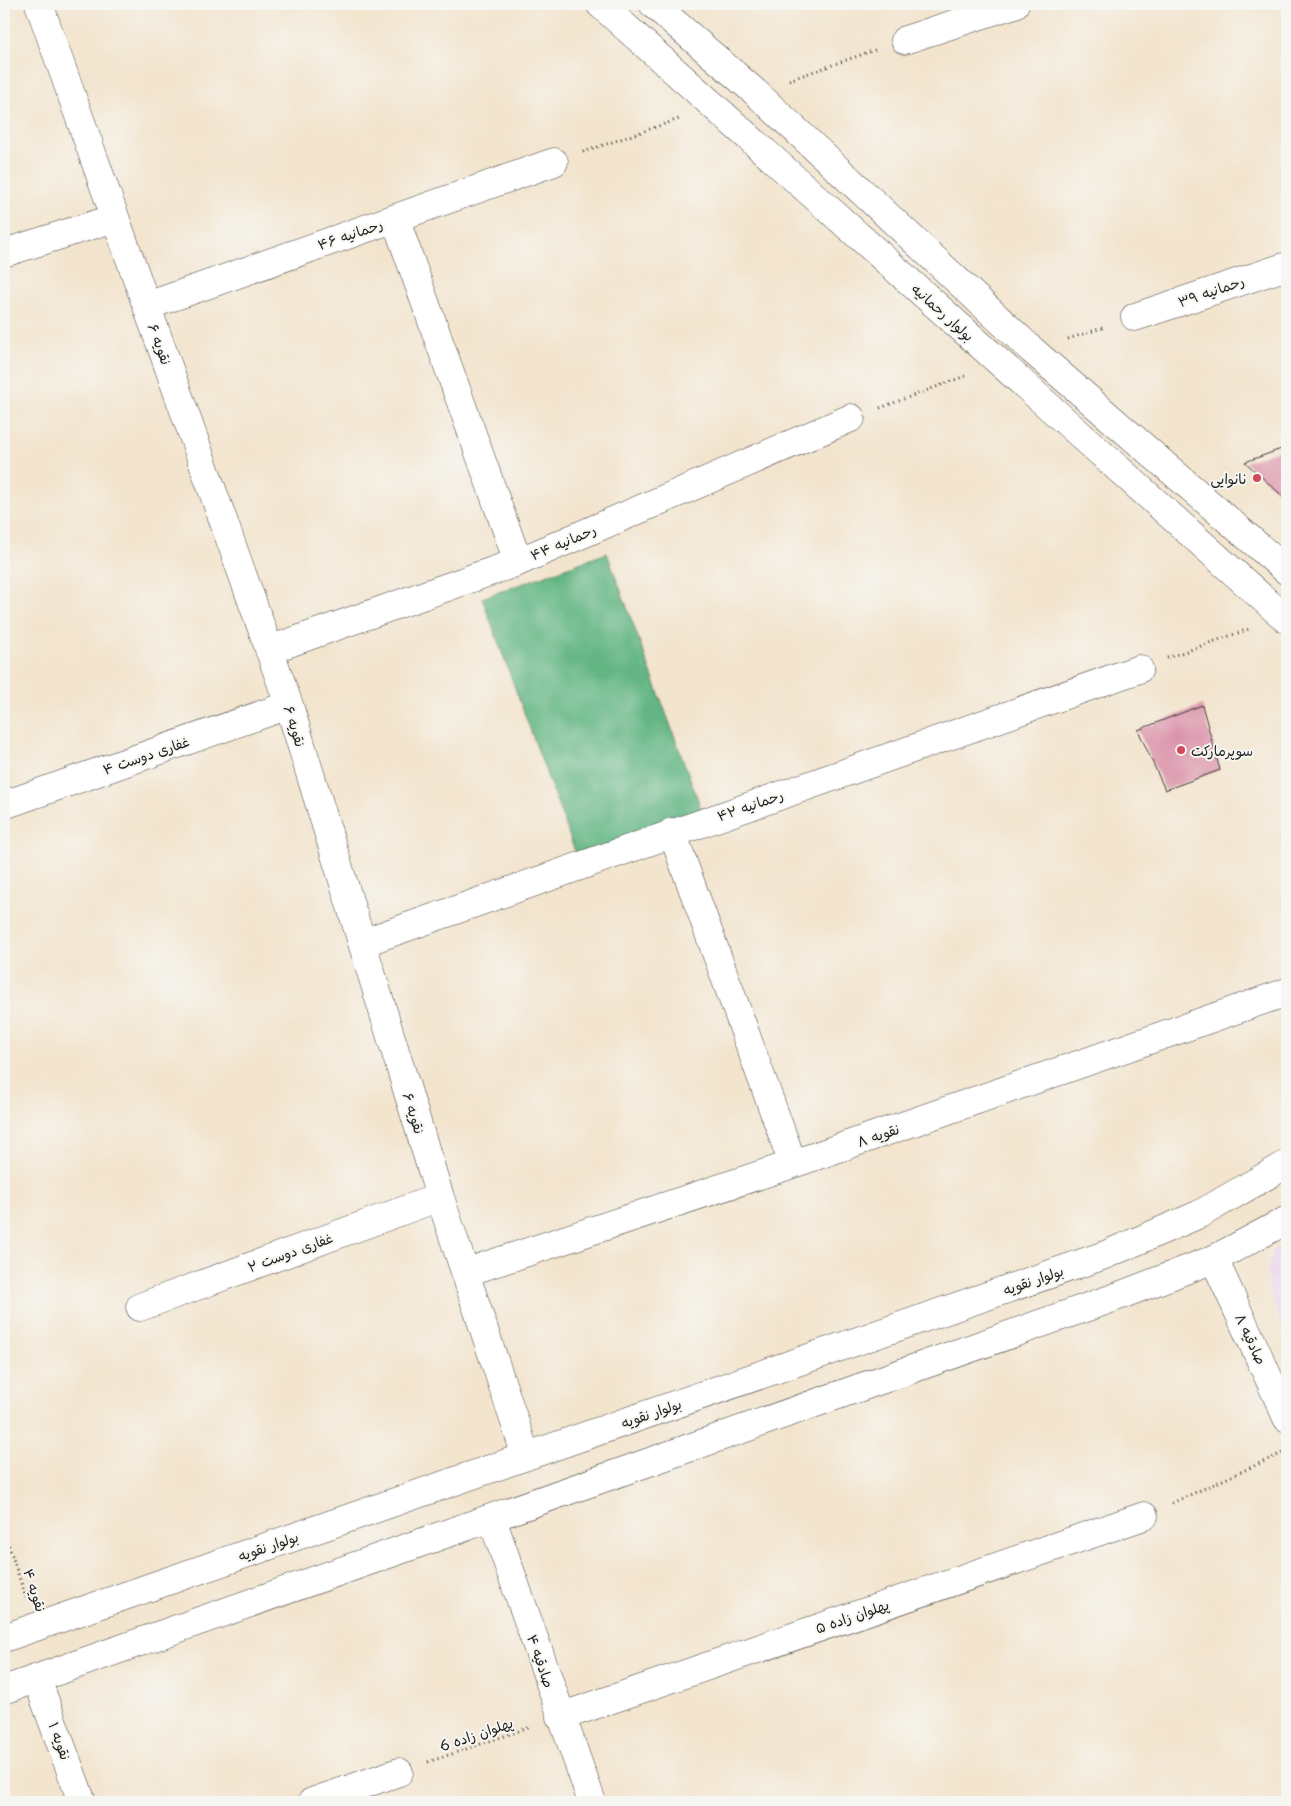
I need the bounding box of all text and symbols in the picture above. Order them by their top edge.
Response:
street label: رحمانیه ۴۶ [315,213,385,255]
street label: رحمانیه ۳۹ [1175,270,1247,312]
street label: بولوار رحمانیه [907,278,979,346]
street label: نقویه ۶ [143,321,177,367]
place label: نانوایی [1211,468,1247,489]
marker: نانوایی [1251,472,1263,484]
street label: رحمانیه ۴۴ [527,519,599,565]
street label: نقویه ۶ [279,703,311,749]
street label: غفاری دوست ۴ [100,730,192,780]
place label: سوپرمارکت [1191,740,1253,761]
marker: سوپرمارکت [1175,744,1187,756]
street label: رحمانیه ۴۲ [714,784,786,826]
street label: نقویه ۶ [398,1090,430,1136]
street label: نقویه ۸ [854,1118,902,1152]
street label: غفاری دوست ۲ [244,1227,336,1277]
street label: بولوار نقویه [1000,1260,1066,1300]
street label: صادقیه ۸ [1230,1310,1272,1368]
street label: بولوار نقویه [618,1393,684,1433]
street label: بولوار نقویه [235,1526,301,1566]
street label: نقویه ۴ [18,1566,52,1614]
street label: پهلوان زاده ۵ [812,1594,892,1638]
street label: صادقیه ۴ [522,1632,560,1690]
street label: پهلوان زاده 6 [436,1712,516,1756]
street label: نقویه ۱ [43,1719,77,1763]

